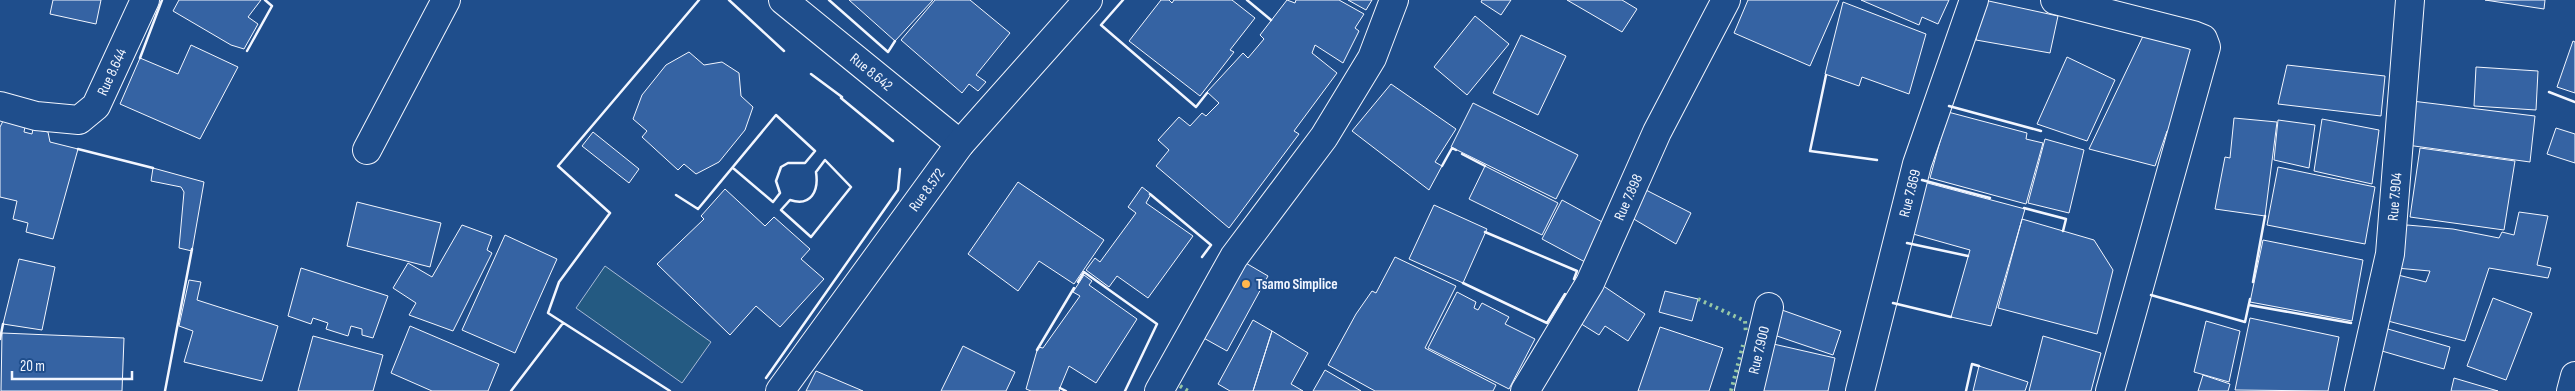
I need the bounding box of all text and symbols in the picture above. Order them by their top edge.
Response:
street label: Rue 8.644 [93,46,131,99]
street label: Rue 8.642 [846,49,897,95]
street label: Rue 8.572 [905,165,949,215]
street label: Rue 7.869 [1895,167,1925,219]
street label: Rue 7.898 [1610,171,1647,224]
street label: Rue 7.904 [2384,172,2406,222]
place label: Tsamo Simplice [1256,275,1338,294]
marker: Tsamo Simplice [1240,278,1252,290]
street label: Rue 7.900 [1744,324,1774,376]
scale bar [12,348,132,380]
text: 20 m [20,357,45,376]

